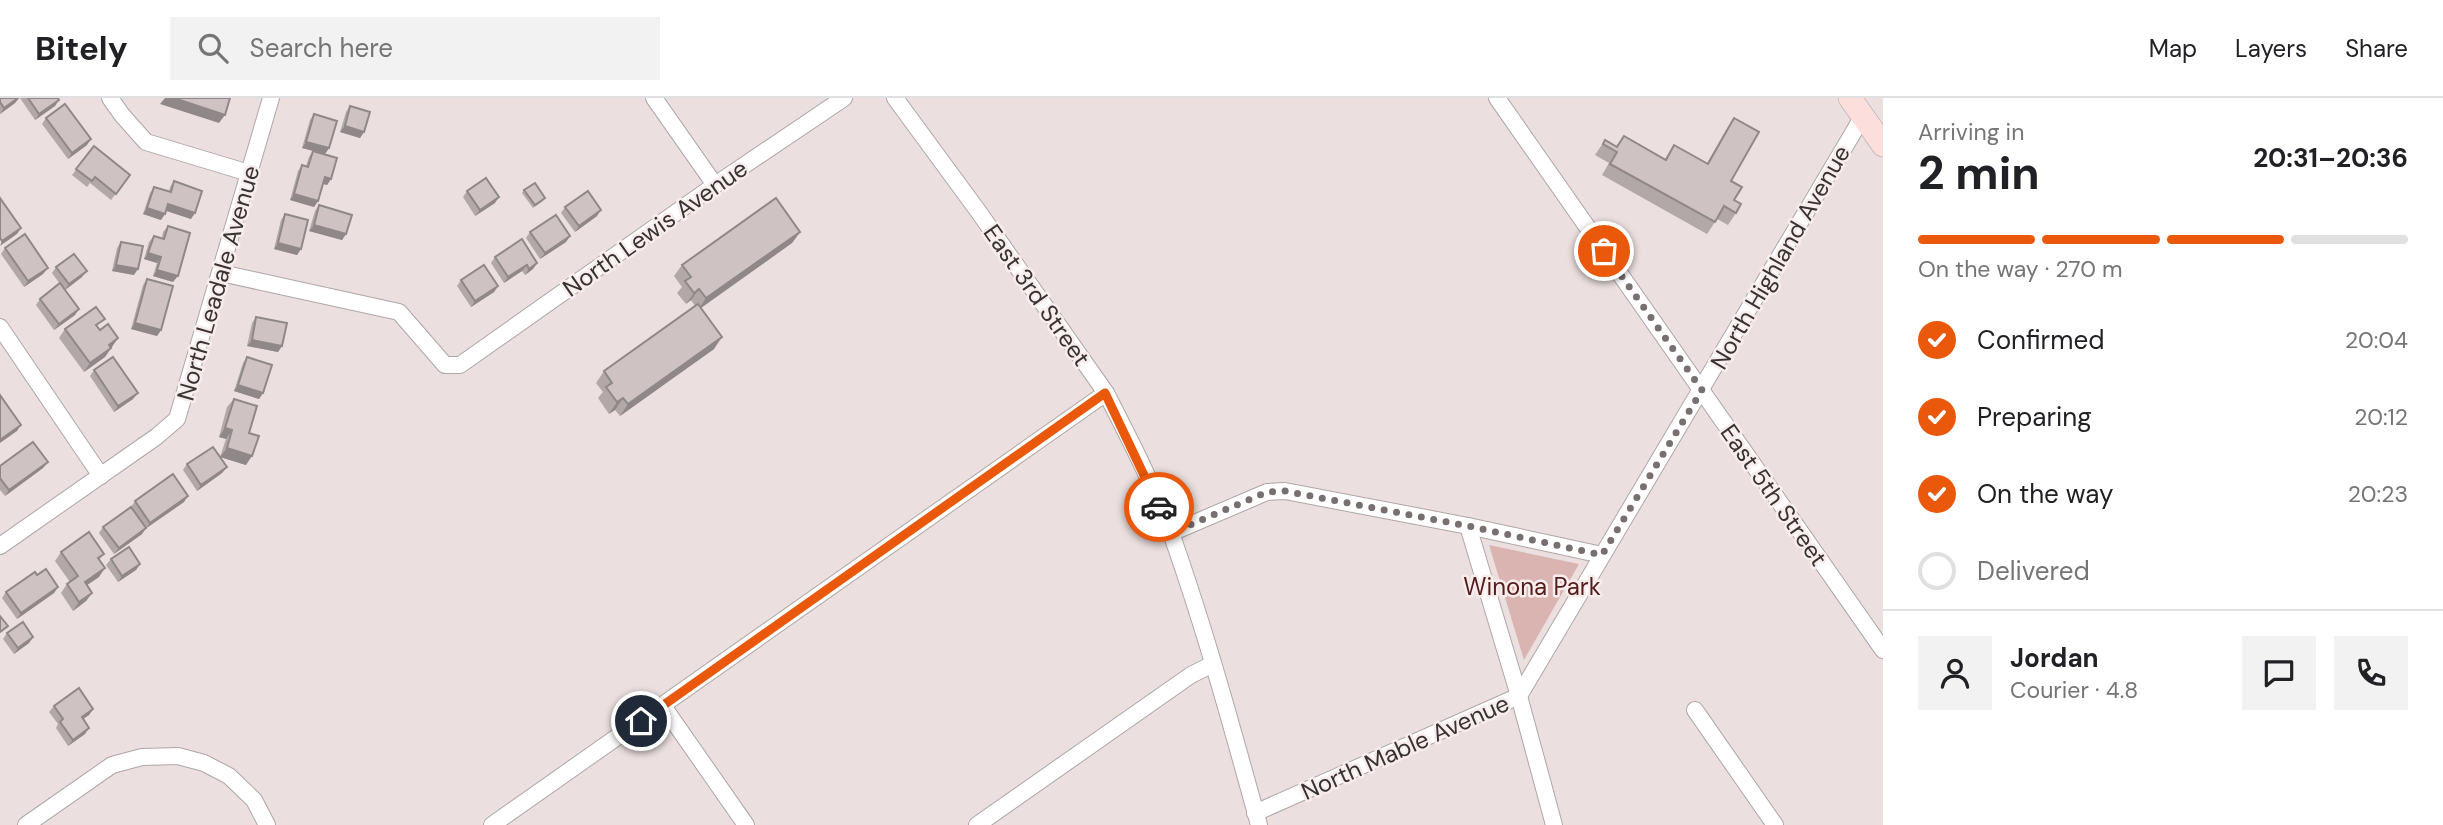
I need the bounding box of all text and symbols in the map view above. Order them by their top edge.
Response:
search box [170,17,660,80]
text: Bitely [35,27,128,70]
icon: search [194,29,232,67]
text: Search here [250,31,393,65]
text: Map [2149,33,2197,64]
text: Layers [2235,33,2307,64]
text: Share [2345,33,2408,64]
text: Arriving in [1918,117,2024,147]
street label: North Highland Avenue [1703,139,1857,375]
text: 20:31–20:36 [2253,141,2408,175]
text: 2 min [1918,143,2040,203]
street label: North Lewis Avenue [557,153,753,303]
street label: North Leadale Avenue [170,162,266,404]
street label: East 3rd Street [977,218,1097,372]
pin [1574,221,1634,281]
icon: bag [1585,232,1623,270]
text: On the way · 270 m [1918,254,2123,284]
icon: check [1918,321,1956,359]
text: Confirmed [1977,323,2104,357]
text: 20:04 [2345,325,2408,355]
icon: check [1918,398,1956,436]
text: Preparing [1977,400,2092,434]
text: 20:12 [2354,402,2408,432]
street label: East 5th Street [1714,418,1834,572]
courier [1124,472,1194,542]
icon: check [1918,475,1956,513]
text: On the way [1977,477,2113,511]
text: 20:23 [2348,479,2408,509]
icon: car [1140,488,1178,526]
text: Delivered [1977,554,2090,588]
park label: Winona Park [1463,571,1601,602]
button: person [1918,636,1992,710]
button: chat [2242,636,2316,710]
button: phone [2334,636,2408,710]
text: Jordan [2010,641,2099,675]
text: Courier · 4.8 [2010,675,2138,705]
street label: North Mable Avenue [1296,687,1514,807]
pin [611,691,671,751]
icon: home [622,702,660,740]

